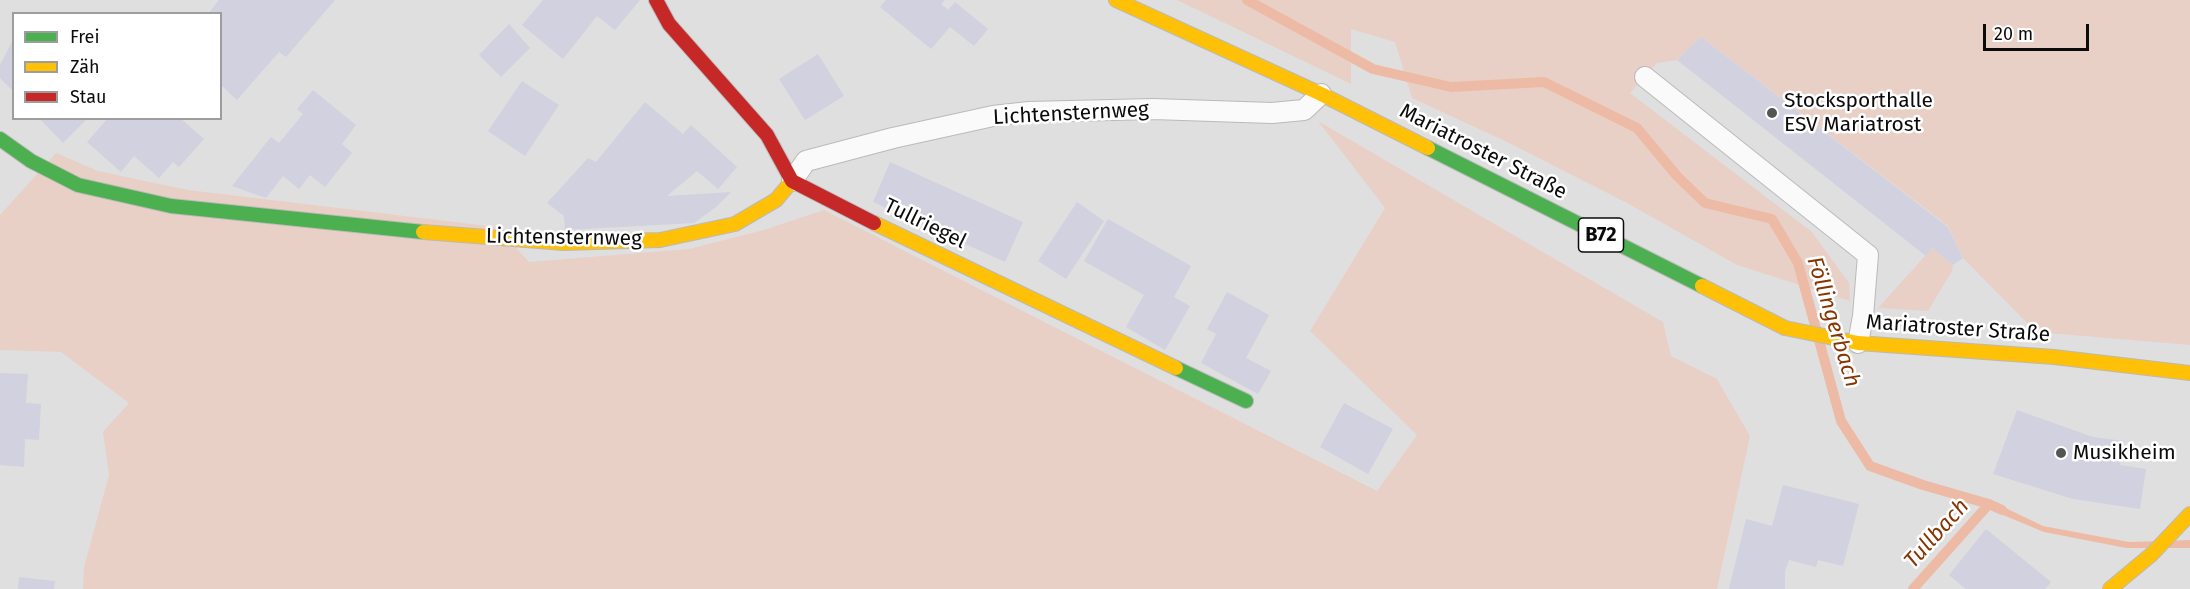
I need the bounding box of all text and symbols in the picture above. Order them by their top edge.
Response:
legend [12,12,222,120]
scale bar [1986,12,2092,50]
text: 20 m [1994,23,2033,45]
text: Frei [70,26,100,48]
text: Zäh [70,56,99,78]
text: Stau [70,86,106,108]
place label: Stocksporthalle ESV Mariatrost [1784,88,1933,138]
street label: Lichtensternweg [992,97,1150,131]
street label: Mariatroster Straße [1395,99,1571,205]
marker: Stocksporthalle ESV Mariatrost [1765,106,1779,120]
street label: Tullriegel [880,193,970,255]
road number: B72 [1578,218,1624,252]
street label: Lichtensternweg [486,224,642,252]
water label: Föllingerbach [1801,254,1865,390]
street label: Mariatroster Straße [1865,310,2051,348]
place label: Musikheim [2073,440,2176,466]
marker: Musikheim [2054,446,2068,460]
water label: Tullbach [1899,494,1975,574]

